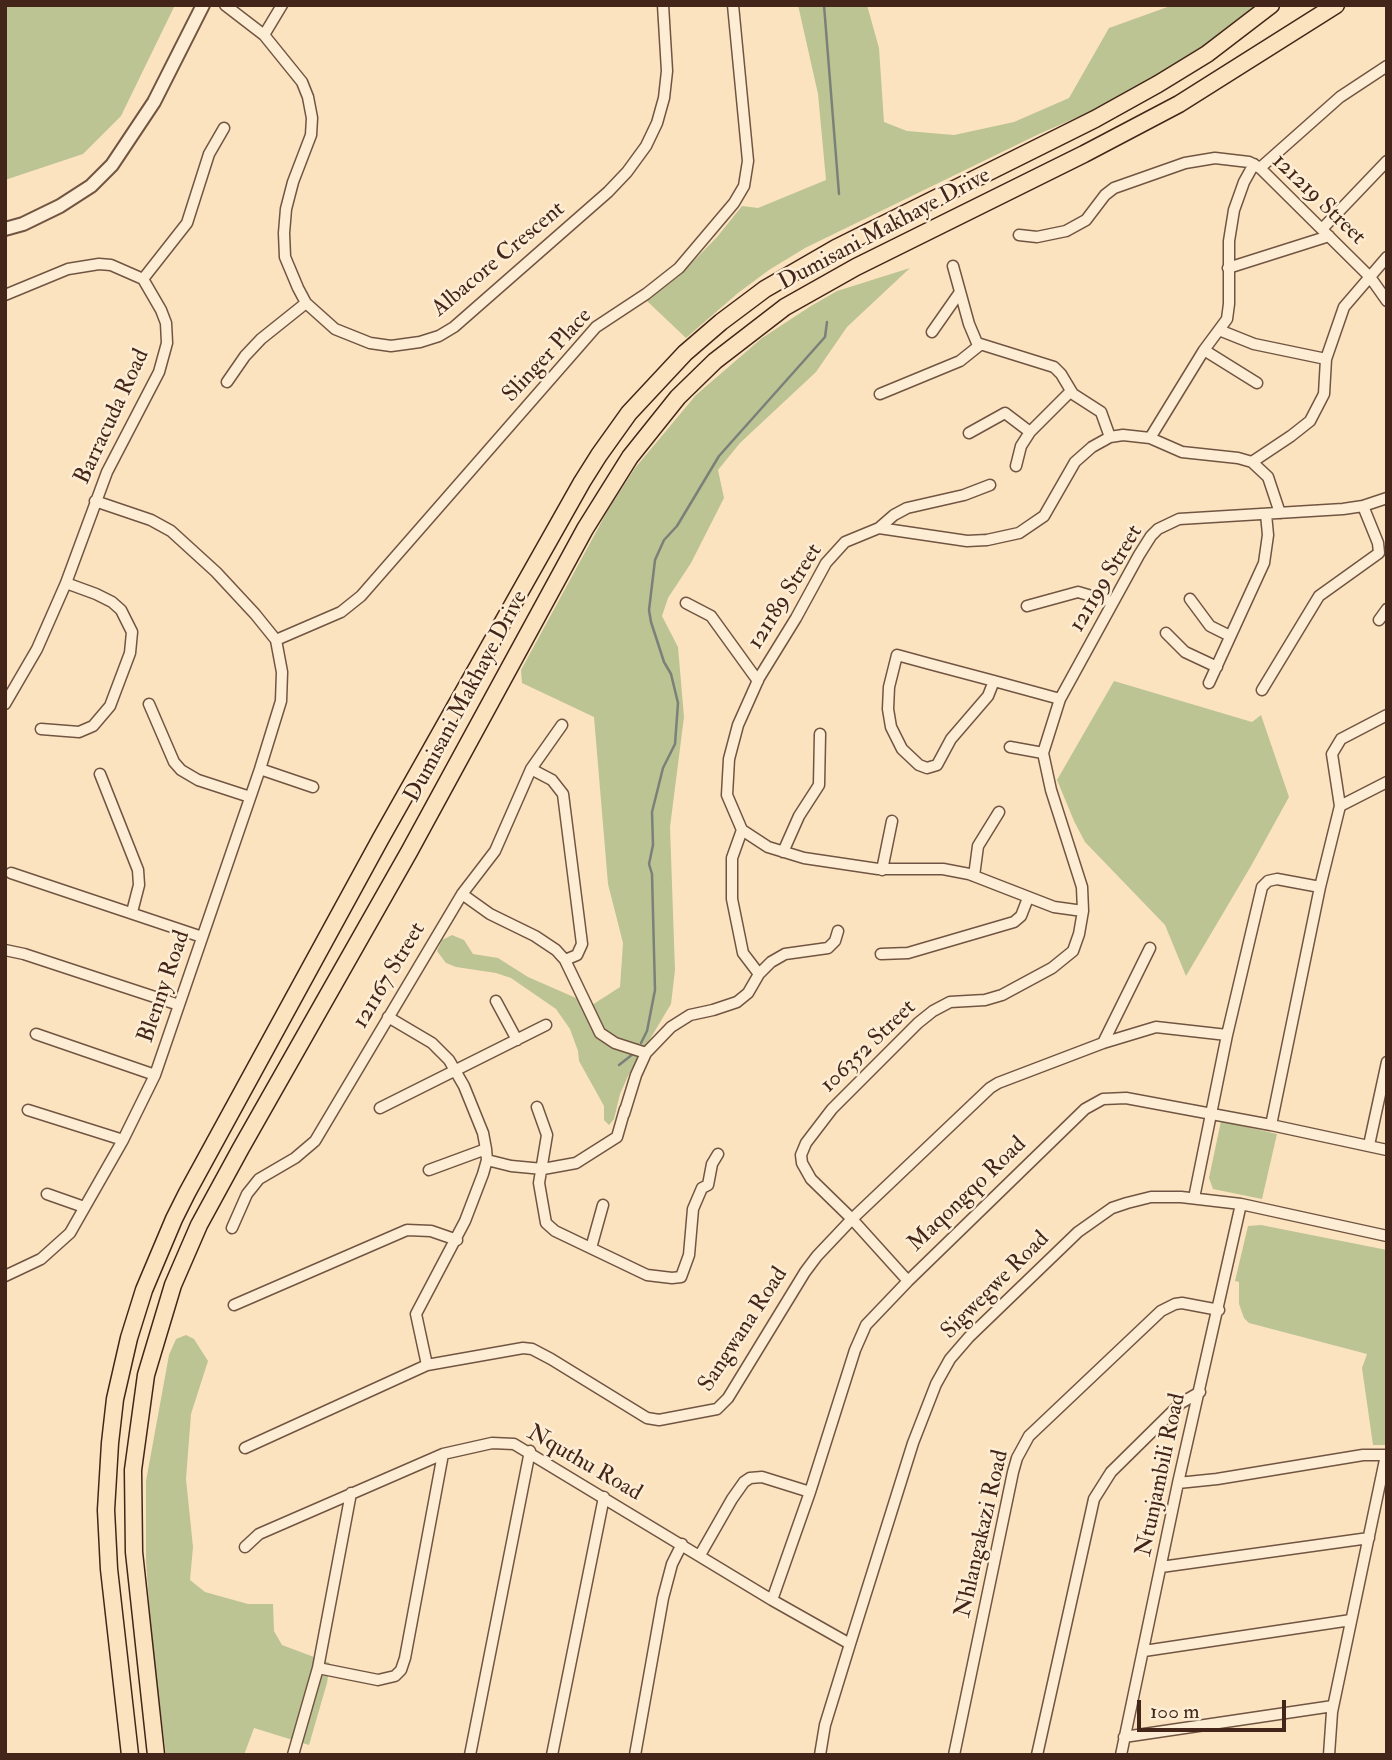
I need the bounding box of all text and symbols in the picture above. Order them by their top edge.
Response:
street label: 121219 Street [1265,148,1371,252]
street label: Dumisani Makhaye Drive [775,163,995,297]
street label: Albacore Crescent [427,196,571,324]
street label: Slinger Place [497,303,599,409]
street label: Barracuda Road [70,345,156,489]
street label: 121199 Street [1064,520,1150,638]
street label: 121189 Street [743,539,829,655]
street label: Dumisani Makhaye Drive [400,587,534,807]
street label: 121167 Street [348,918,432,1034]
street label: Blenny Road [133,927,197,1047]
street label: 106352 Street [815,995,923,1099]
street label: Maqongqo Road [903,1132,1033,1258]
street label: Sigwegwe Road [936,1226,1056,1346]
street label: Sangwana Road [693,1262,795,1398]
street label: Ntunjambili Road [1131,1391,1193,1559]
street label: Nquthu Road [522,1420,646,1508]
street label: Nhlangakazi Road [950,1448,1016,1620]
scale bar [1140,1686,1289,1730]
text: 100 m [1150,1698,1200,1725]

